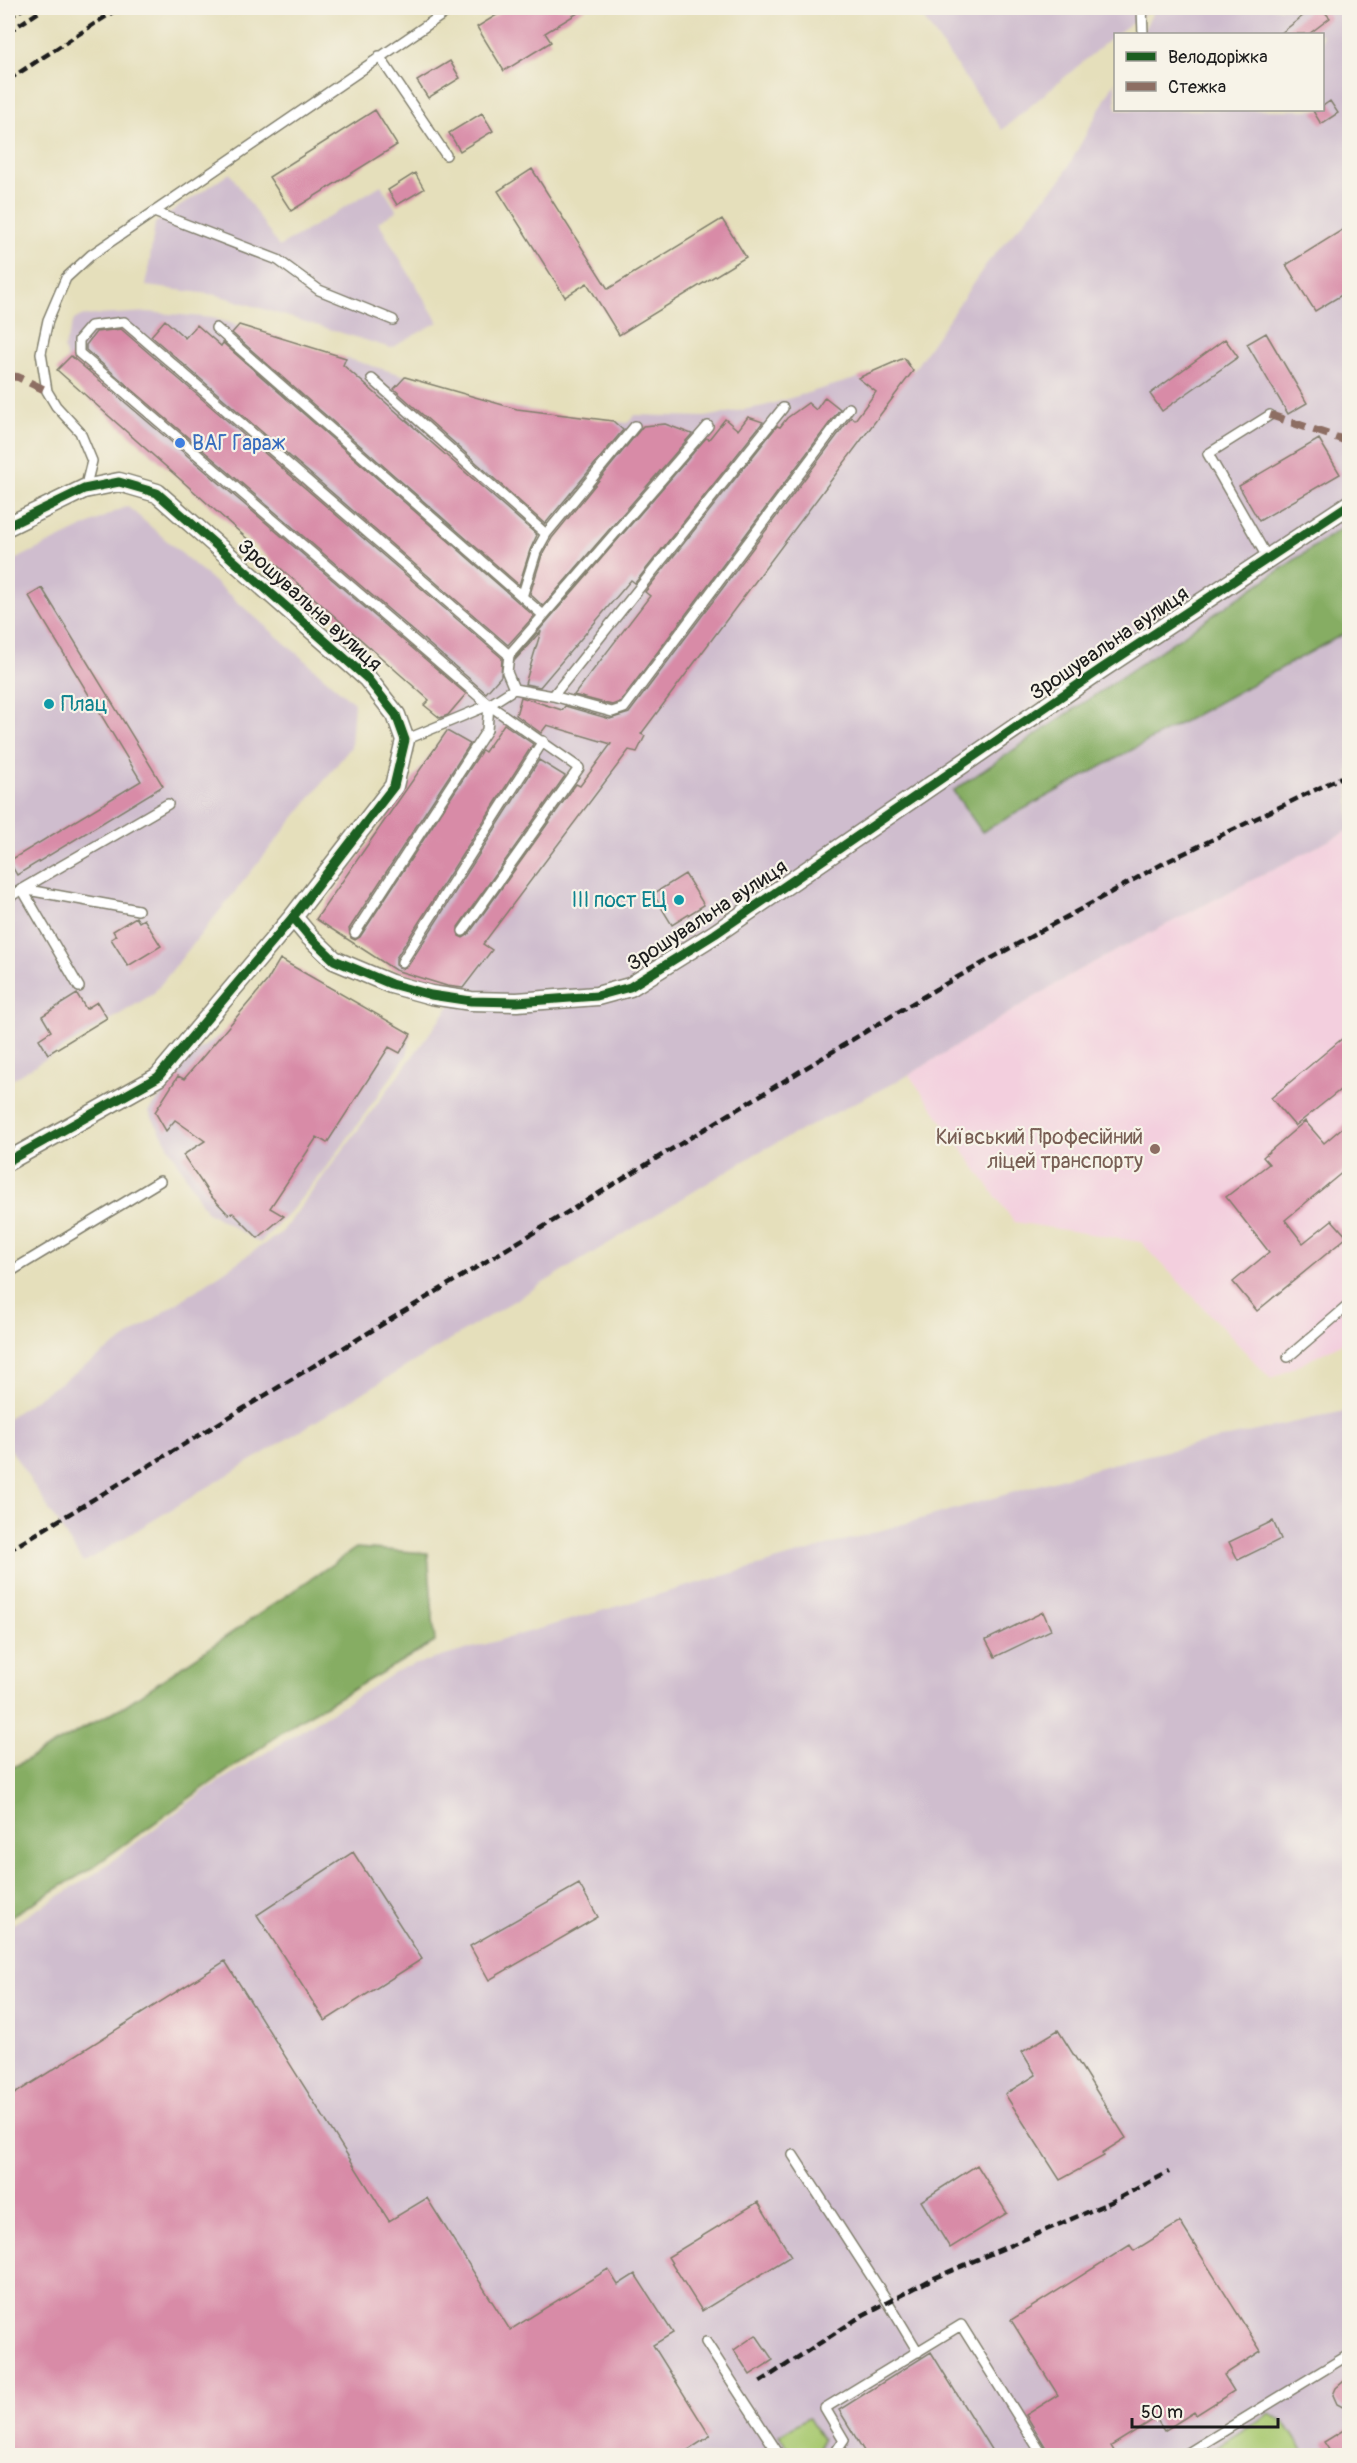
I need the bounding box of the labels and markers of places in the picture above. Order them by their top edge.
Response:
place label: ВАГ Гараж [192,430,286,457]
marker: ВАГ Гараж [173,436,187,450]
place label: Плац [61,691,108,718]
marker: Плац [42,697,56,711]
place label: III пост ЕЦ [572,887,667,914]
marker: III пост ЕЦ [672,893,686,907]
place label: Київський Професійний ліцей транспорту [936,1124,1143,1175]
marker: Київський Професійний ліцей транспорту [1148,1142,1162,1156]

